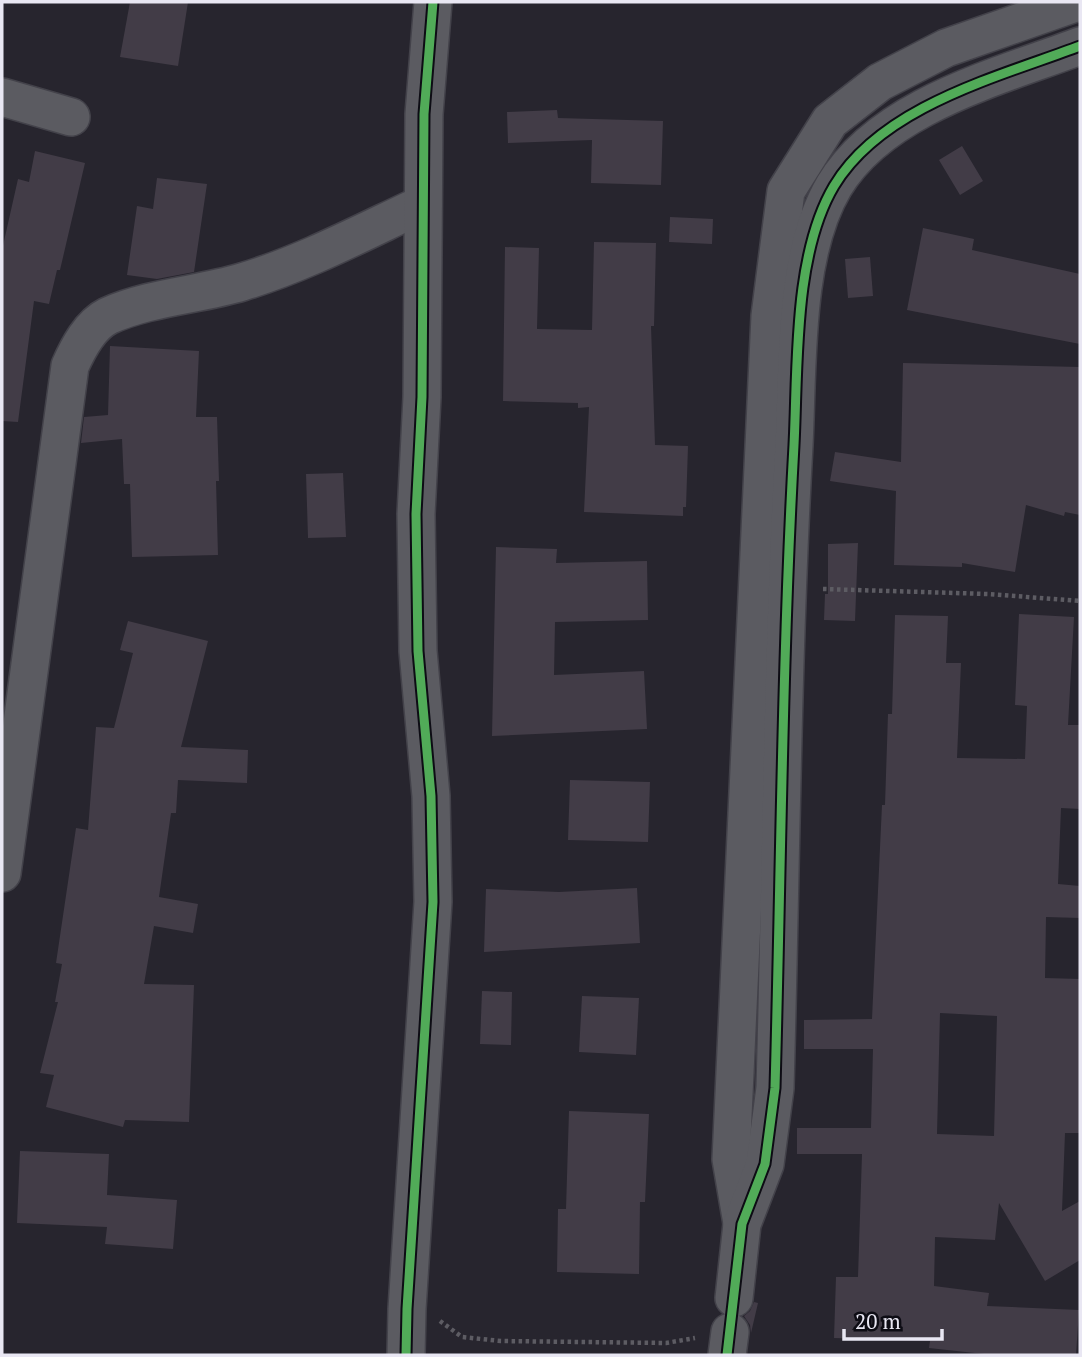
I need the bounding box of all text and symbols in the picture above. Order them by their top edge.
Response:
scale bar [844,1298,942,1342]
text: 20 m [855,1307,901,1335]

